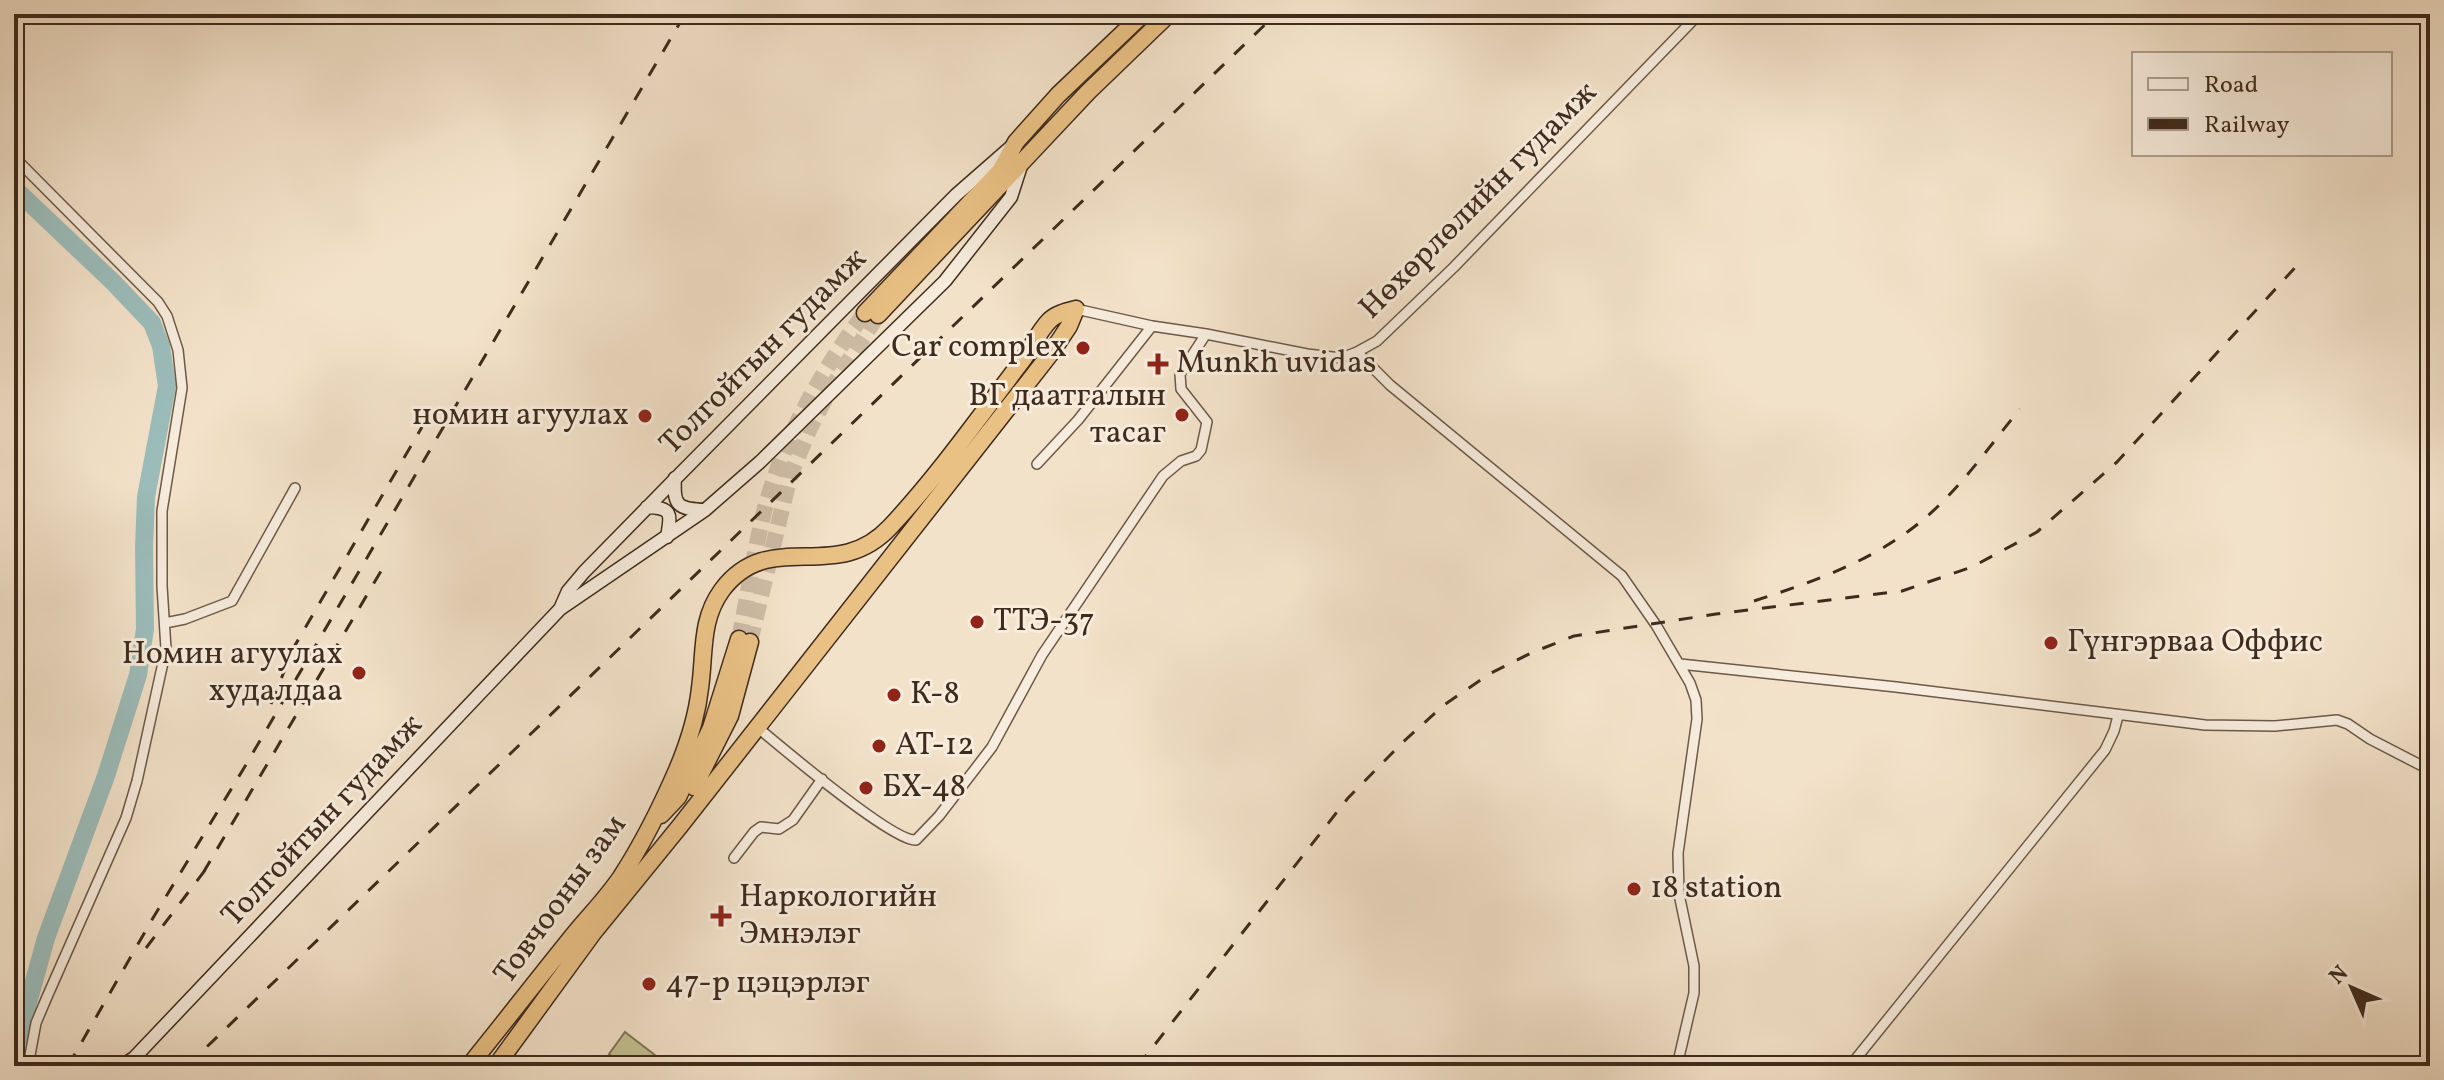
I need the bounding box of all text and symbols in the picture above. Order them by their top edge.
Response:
legend [2132,52,2392,156]
text: Road [2204,69,2258,103]
street label: Нөхөрлөлийн гудамж [1350,72,1608,330]
text: Railway [2204,109,2290,143]
street label: Толгойтын гудамж [650,238,878,466]
place label: Car complex [891,326,1067,370]
marker: Car complex [1074,339,1092,357]
place label: Munkh uvidas [1176,342,1377,386]
marker: Munkh uvidas [1147,353,1169,375]
place label: ВГ даатгалын тасаг [969,375,1166,456]
place label: номин агуулах [412,394,629,438]
marker: ВГ даатгалын тасаг [1173,406,1191,424]
marker: номин агуулах [636,407,654,425]
place label: ТТЭ-37 [993,600,1095,644]
marker: ТТЭ-37 [968,613,986,631]
place label: Гүнгэрваа Оффис [2067,621,2323,665]
place label: Номин агуулах худалдаа [122,633,343,714]
marker: Гүнгэрваа Оффис [2042,634,2060,652]
marker: Номин агуулах худалдаа [350,664,368,682]
place label: К-8 [910,673,960,717]
marker: К-8 [885,686,903,704]
street label: Толгойтын гудамж [212,705,434,937]
place label: АТ-12 [895,724,974,768]
marker: АТ-12 [870,737,888,755]
place label: БХ-48 [882,766,966,810]
marker: БХ-48 [857,779,875,797]
street label: Товчооны зам [484,806,638,994]
place label: 18 station [1650,867,1782,911]
place label: Наркологийн Эмнэлэг [739,876,937,957]
marker: 18 station [1625,880,1643,898]
marker: Наркологийн Эмнэлэг [710,905,732,927]
north arrow [2312,948,2392,1028]
text: N [2323,959,2356,992]
place label: 47-р цэцэрлэг [665,962,870,1006]
marker: 47-р цэцэрлэг [640,975,658,993]

